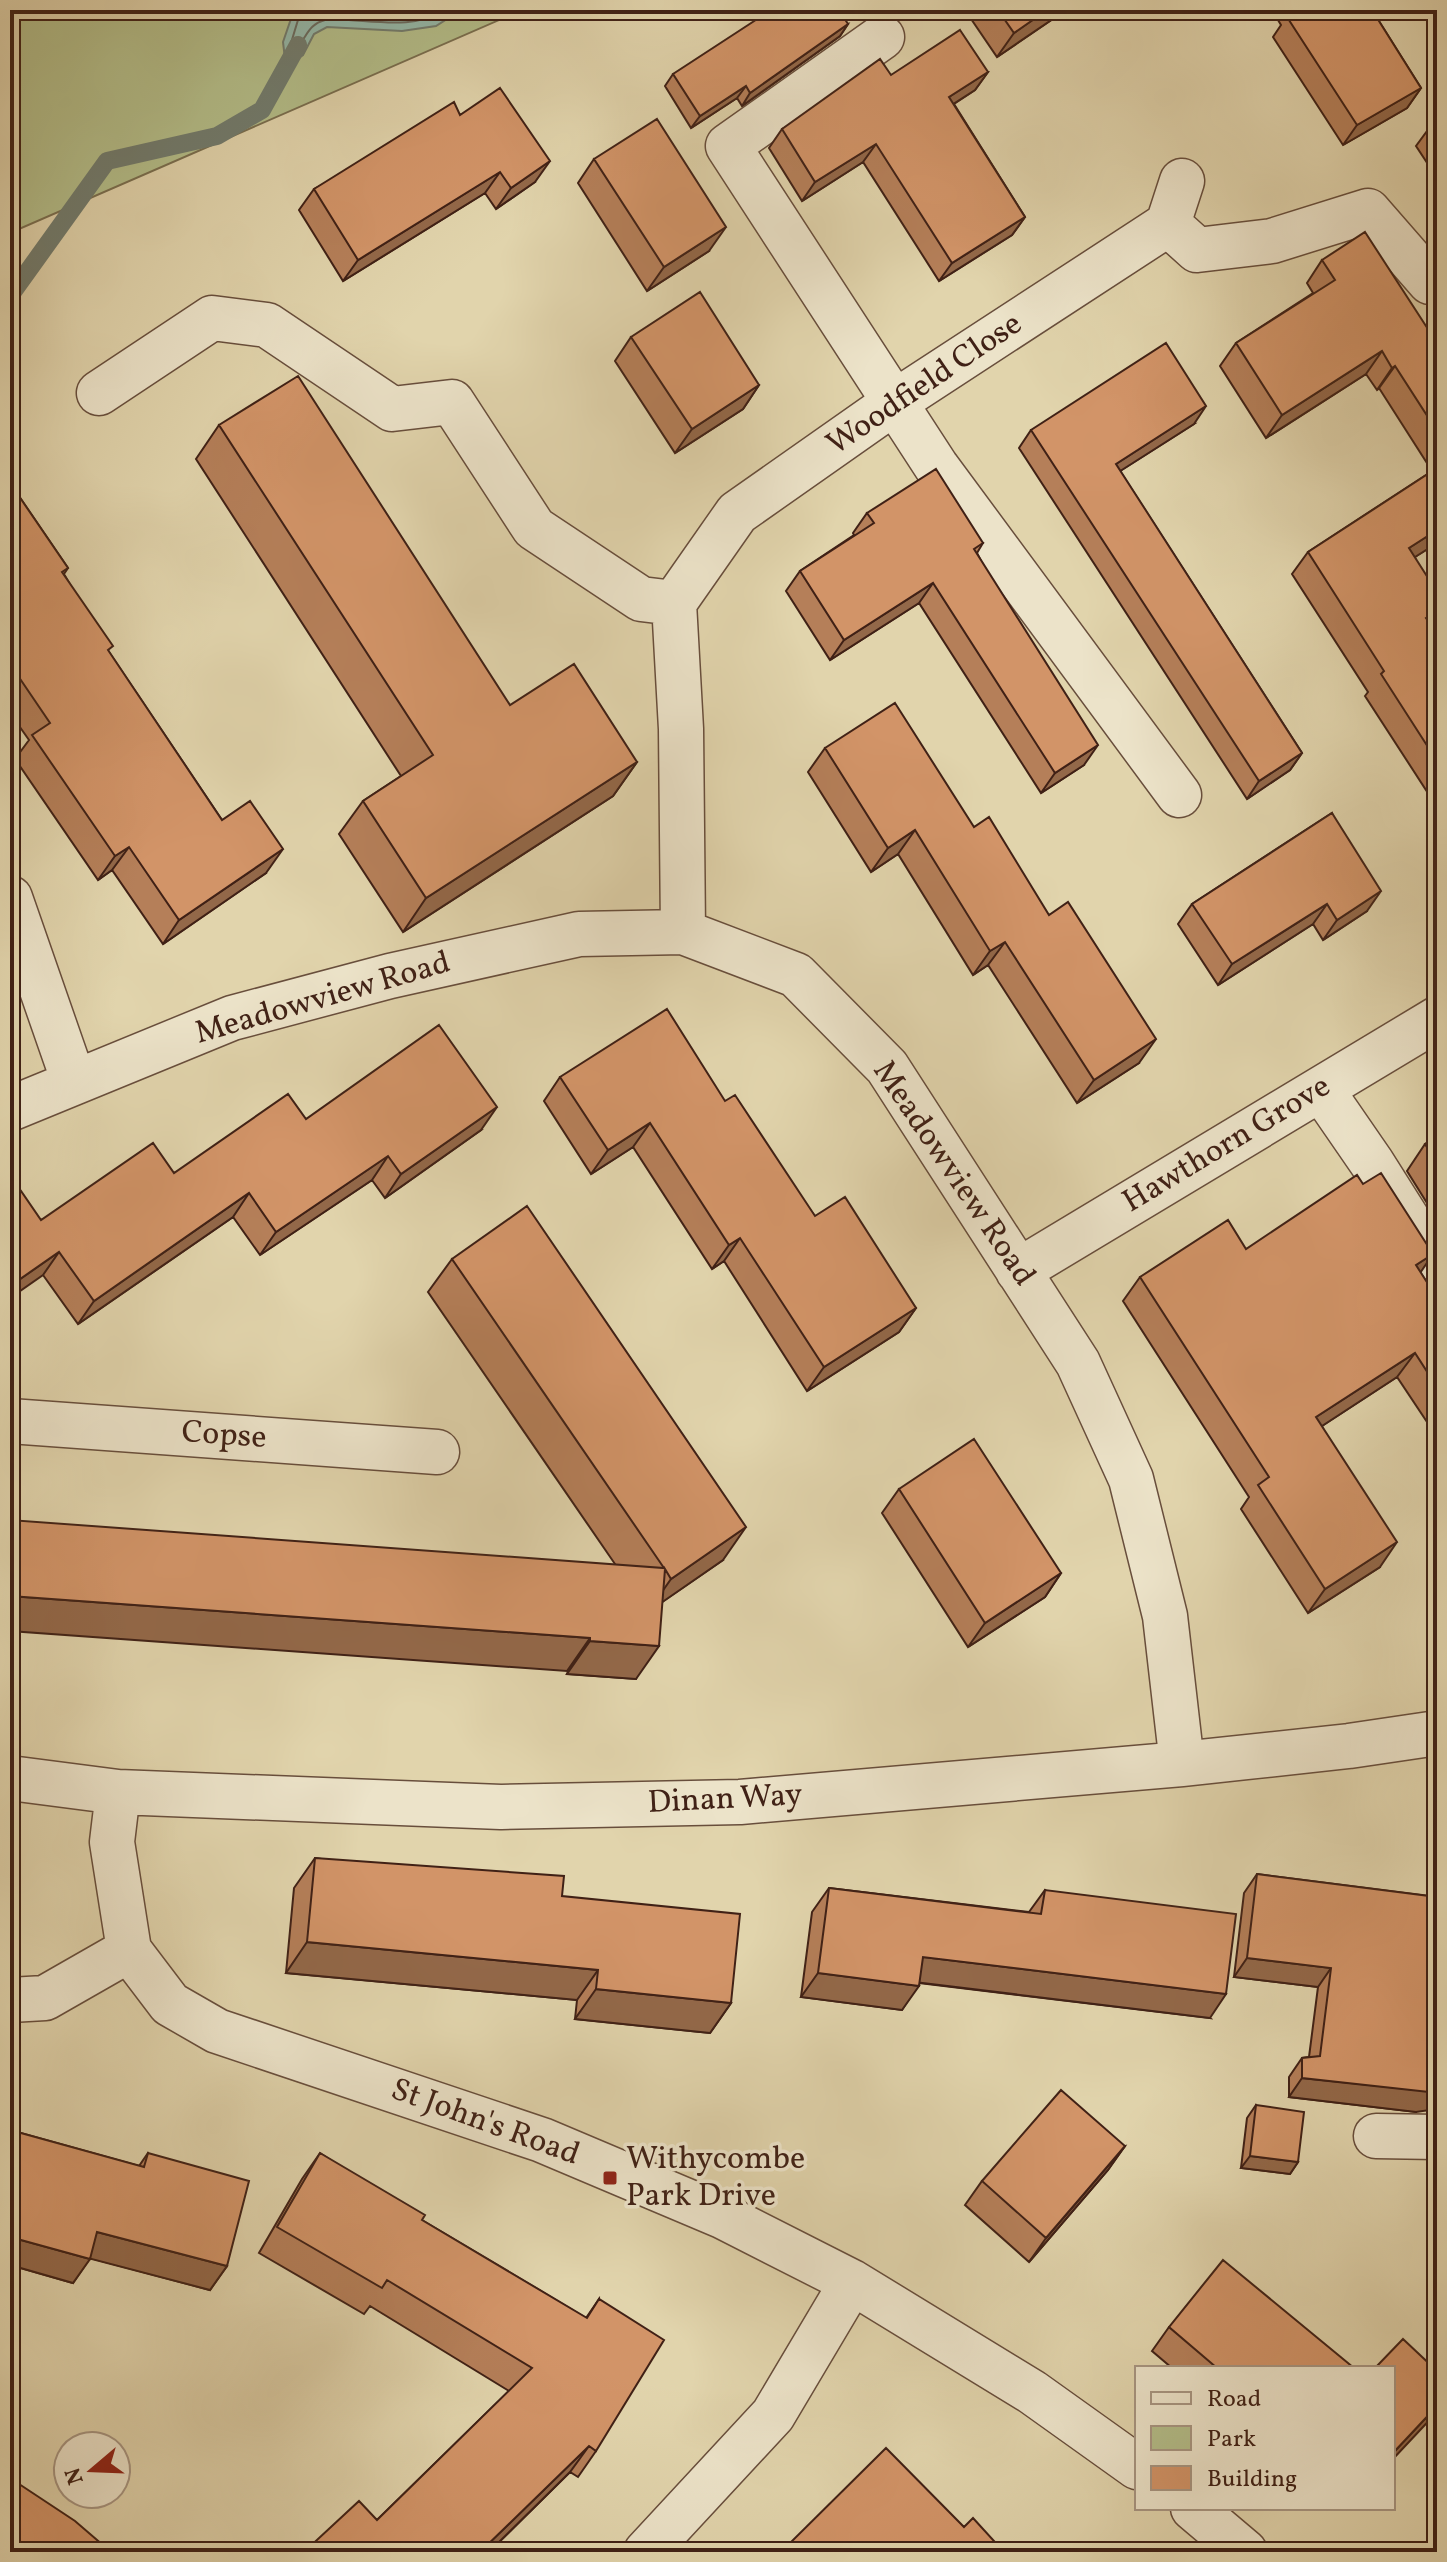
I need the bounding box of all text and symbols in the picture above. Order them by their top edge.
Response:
street label: Woodfield Close [819,303,1031,467]
street label: Meadowview Road [190,942,456,1056]
street label: Meadowview Road [861,1052,1045,1296]
street label: Hawthorn Grove [1115,1066,1339,1224]
street label: Copse [180,1411,268,1461]
street label: Dinan Way [647,1774,803,1826]
street label: St John's Road [385,2069,585,2177]
place label: Withycombe Park Drive [626,2138,805,2219]
marker: Withycombe Park Drive [601,2169,619,2187]
legend [1135,2366,1395,2510]
text: Road [1207,2383,1261,2417]
text: Park [1207,2423,1256,2457]
north arrow [52,2430,132,2510]
text: N [58,2463,93,2488]
text: Building [1207,2463,1297,2497]

